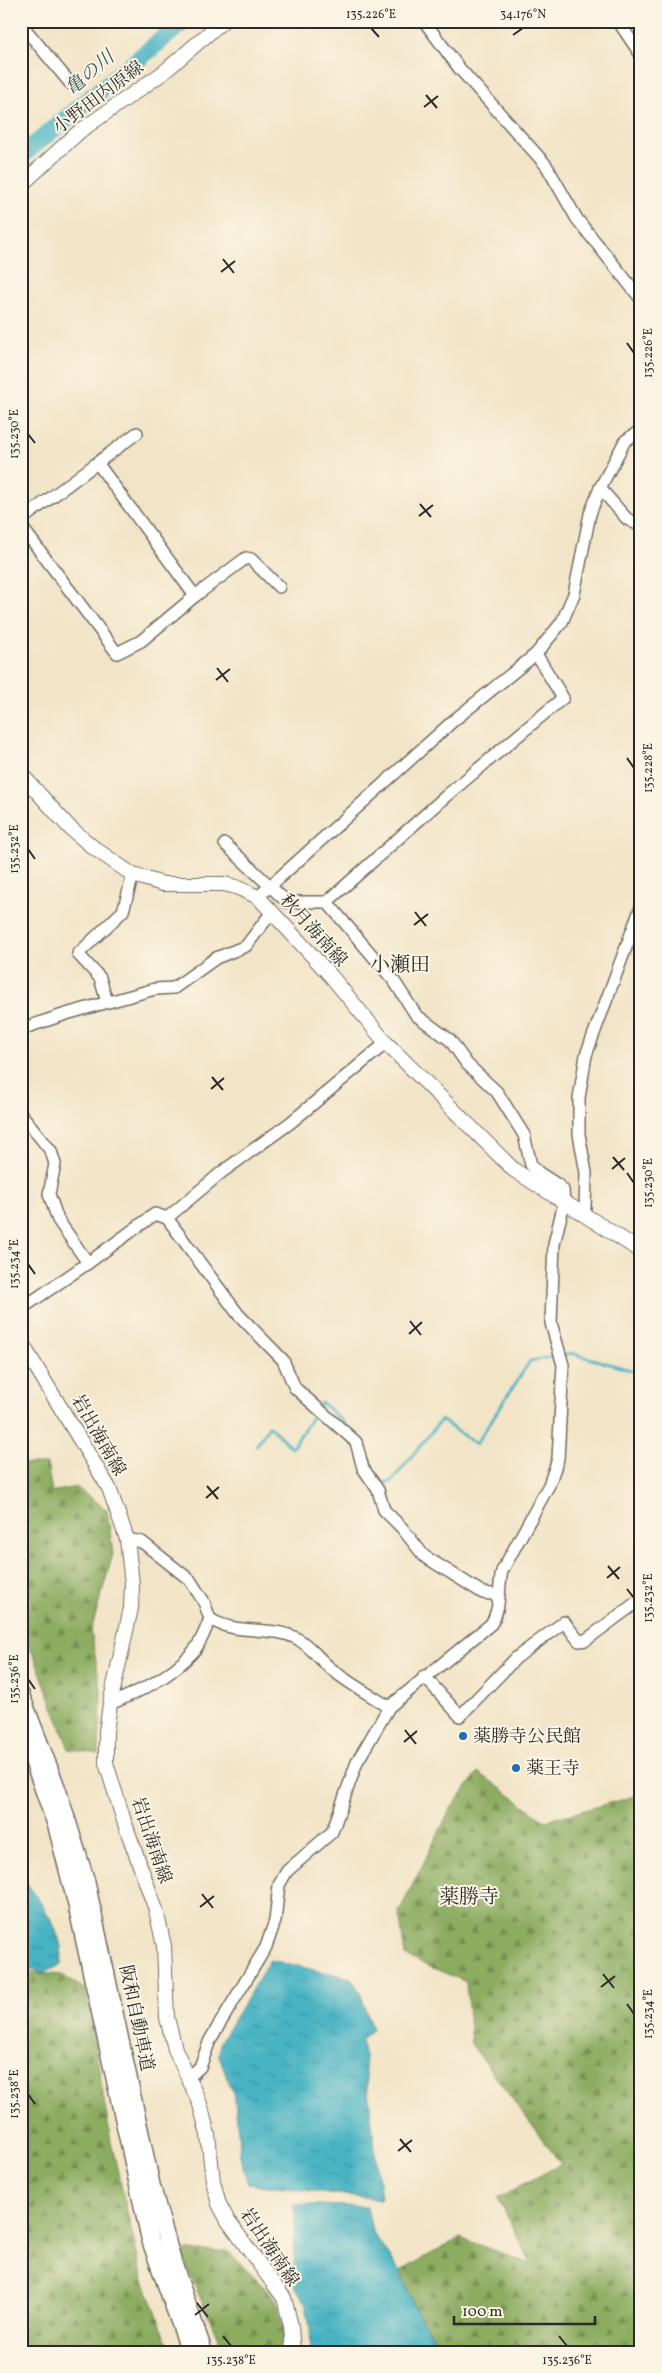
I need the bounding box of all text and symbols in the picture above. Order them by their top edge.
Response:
text: 135.226°E [346,7,396,23]
text: 34.176°N [500,7,546,23]
water label: 亀の川 [60,44,122,102]
street label: 小野田内原線 [48,56,150,141]
text: 135.226°E [641,328,657,378]
text: 135.230°E [7,409,23,459]
text: 135.228°E [641,743,657,793]
text: 135.232°E [7,824,23,874]
street label: 秋月海南線 [273,889,352,973]
district label: 小瀬田 [370,952,430,980]
text: 135.230°E [641,1158,657,1208]
text: 135.234°E [7,1239,23,1289]
street label: 岩出海南線 [64,1391,131,1481]
text: 135.232°E [641,1573,657,1623]
text: 135.236°E [7,1654,23,1704]
place label: 薬勝寺公民館 [473,1725,581,1750]
marker: 薬勝寺公民館 [457,1730,469,1742]
place label: 薬王寺 [526,1757,580,1782]
marker: 薬王寺 [510,1762,522,1774]
street label: 岩出海南線 [124,1794,177,1887]
district label: 薬勝寺 [439,1884,499,1912]
street label: 阪和自動車道 [112,1963,159,2074]
text: 135.234°E [641,1989,657,2039]
text: 135.238°E [7,2069,23,2119]
street label: 岩出海南線 [233,2204,304,2292]
scale bar [454,2293,596,2325]
text: 100 m [462,2302,502,2323]
text: 135.238°E [206,2353,256,2369]
text: 135.236°E [542,2353,592,2369]

